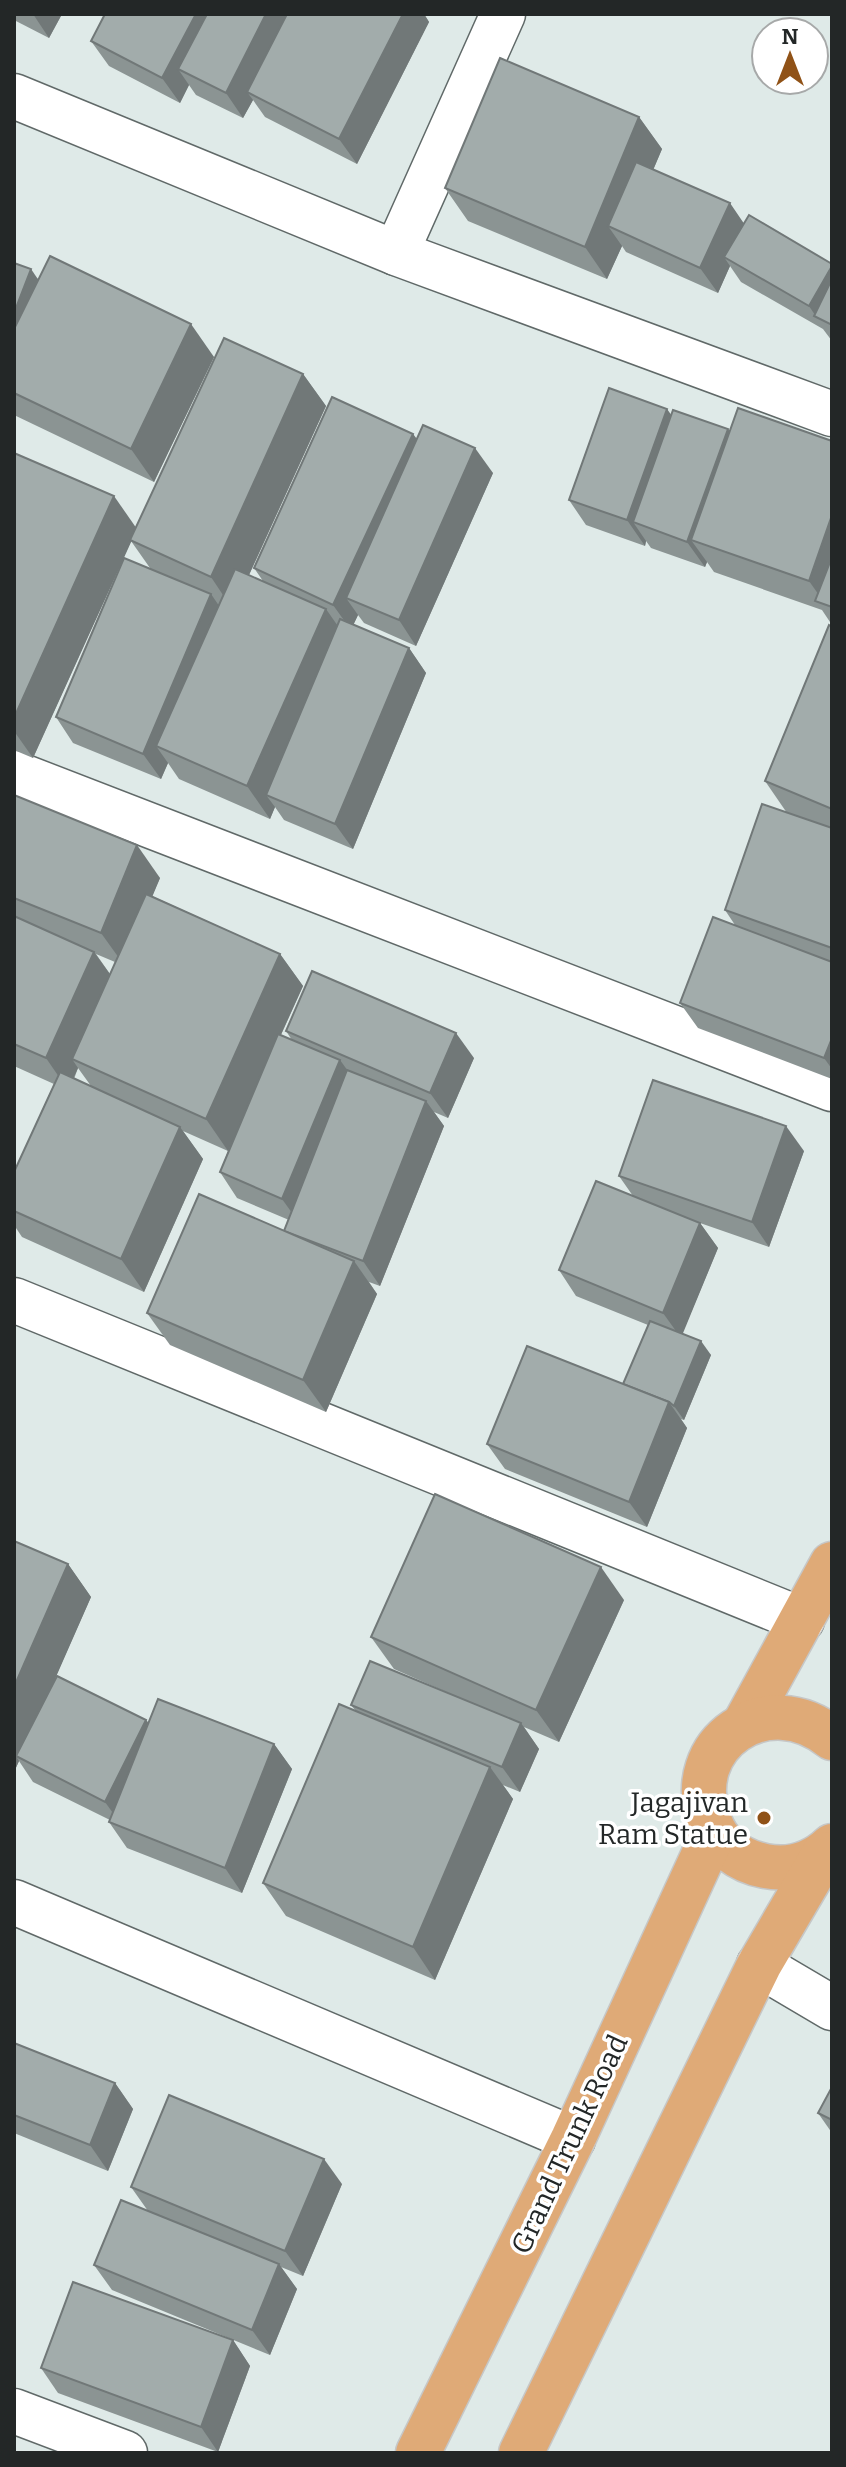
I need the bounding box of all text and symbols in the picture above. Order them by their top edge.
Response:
north arrow [750,16,830,96]
text: N [782,23,799,50]
place label: Jagajivan Ram Statue [598,1786,748,1851]
marker: Jagajivan Ram Statue [755,1809,773,1827]
street label: Grand Trunk Road [504,2029,635,2259]

